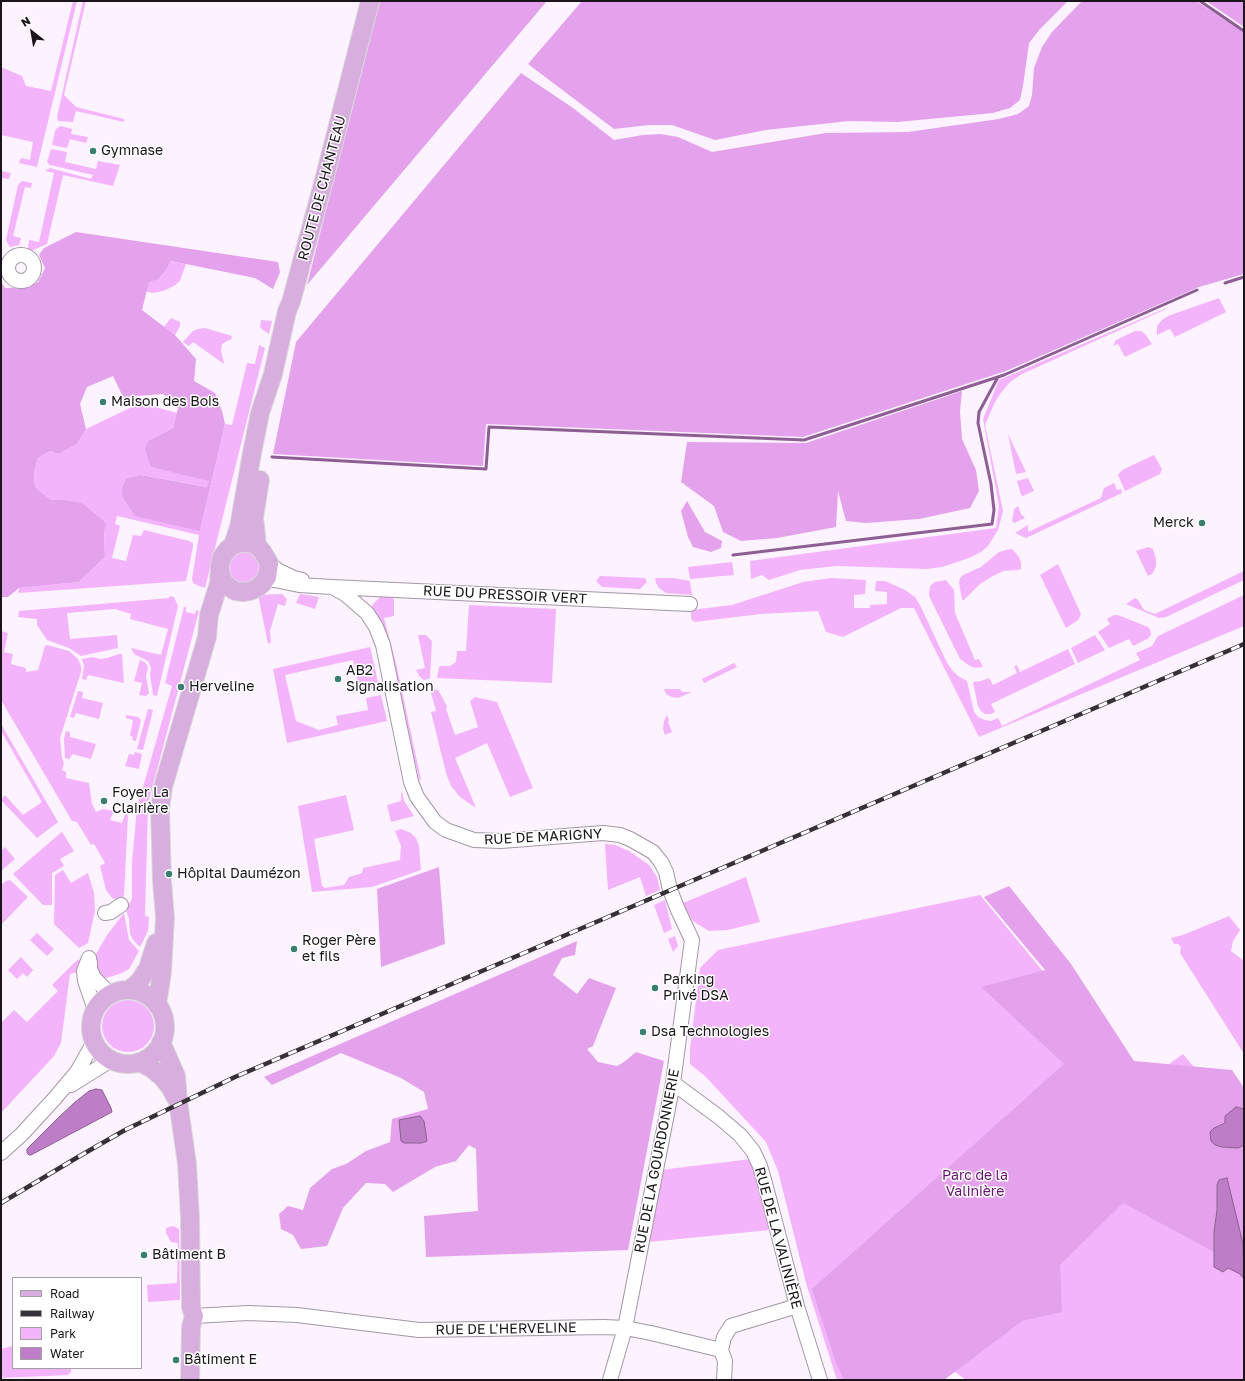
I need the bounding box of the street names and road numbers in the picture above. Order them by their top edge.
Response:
street label: ROUTE DE CHANTEAU [295,114,349,262]
street label: RUE DU PRESSOIR VERT [423,582,587,608]
street label: RUE DE MARIGNY [483,826,603,848]
street label: RUE DE LA GOURDONNERIE [631,1068,683,1254]
street label: RUE DE LA VALINIÈRE [751,1165,805,1311]
street label: RUE DE L'HERVELINE [435,1319,577,1339]

